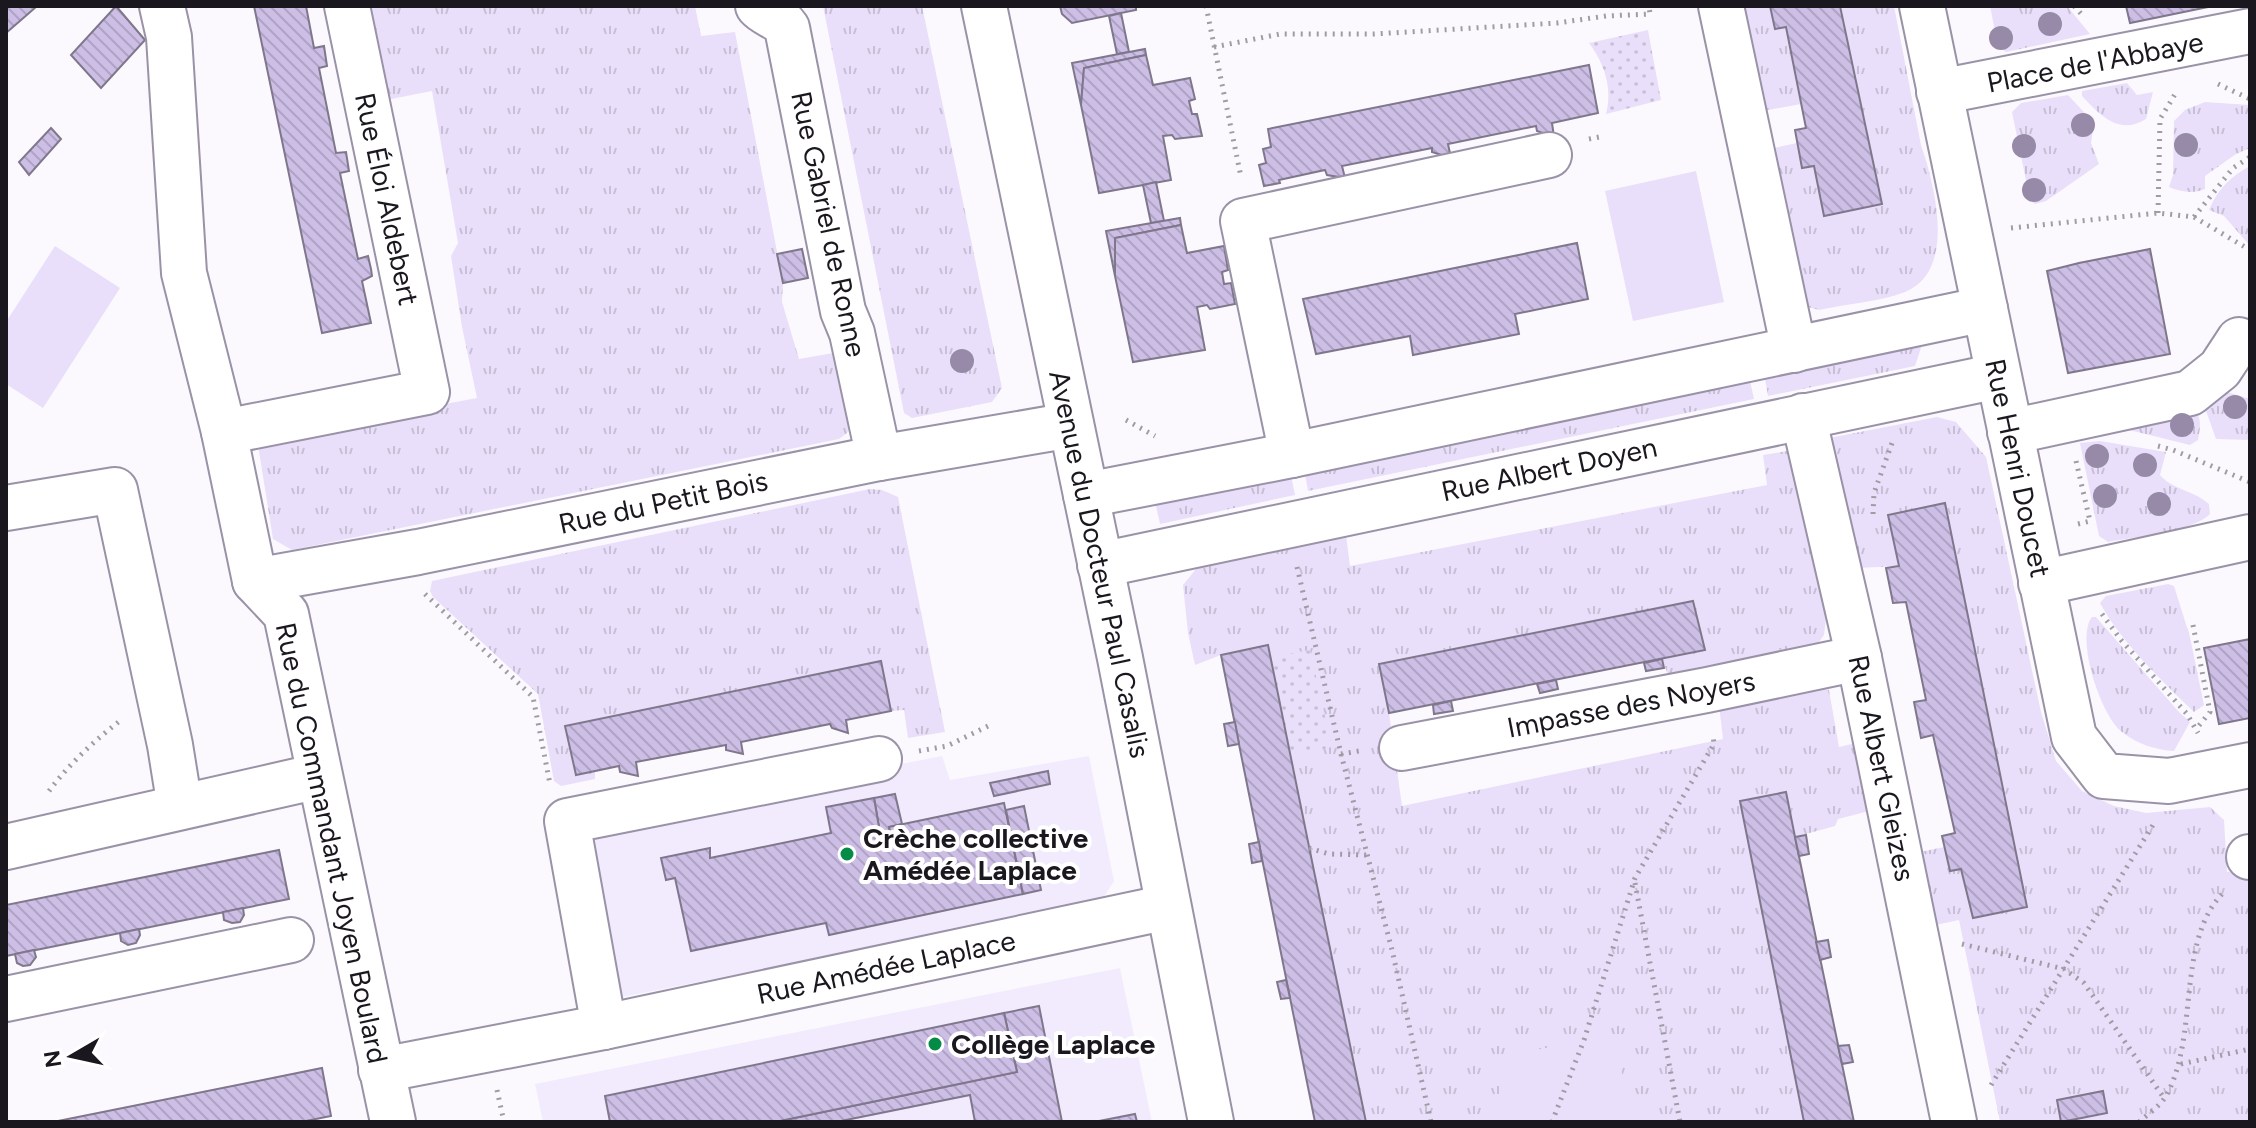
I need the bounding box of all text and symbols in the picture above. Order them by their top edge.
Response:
street label: Place de l'Abbaye [1984,24,2206,100]
street label: Rue Gabriel de Ronne [784,88,874,360]
street label: Rue Éloi Aldebert [348,90,426,308]
street label: Rue Henri Doucet [1978,356,2058,580]
street label: Avenue du Docteur Paul Casalis [1042,367,1158,761]
street label: Rue Albert Doyen [1438,430,1660,508]
street label: Rue du Petit Bois [555,463,771,541]
street label: Rue du Commandant Joyen Boulard [269,619,395,1067]
street label: Rue Albert Gleizes [1841,652,1923,884]
street label: Impasse des Noyers [1504,663,1758,745]
place label: Crèche collective Amédée Laplace [863,821,1088,887]
marker: Crèche collective Amédée Laplace [838,845,856,863]
street label: Rue Amédée Laplace [754,923,1018,1011]
north arrow [32,1016,112,1096]
place label: Collège Laplace [951,1027,1155,1061]
marker: Collège Laplace [926,1035,944,1053]
text: N [38,1049,67,1070]

